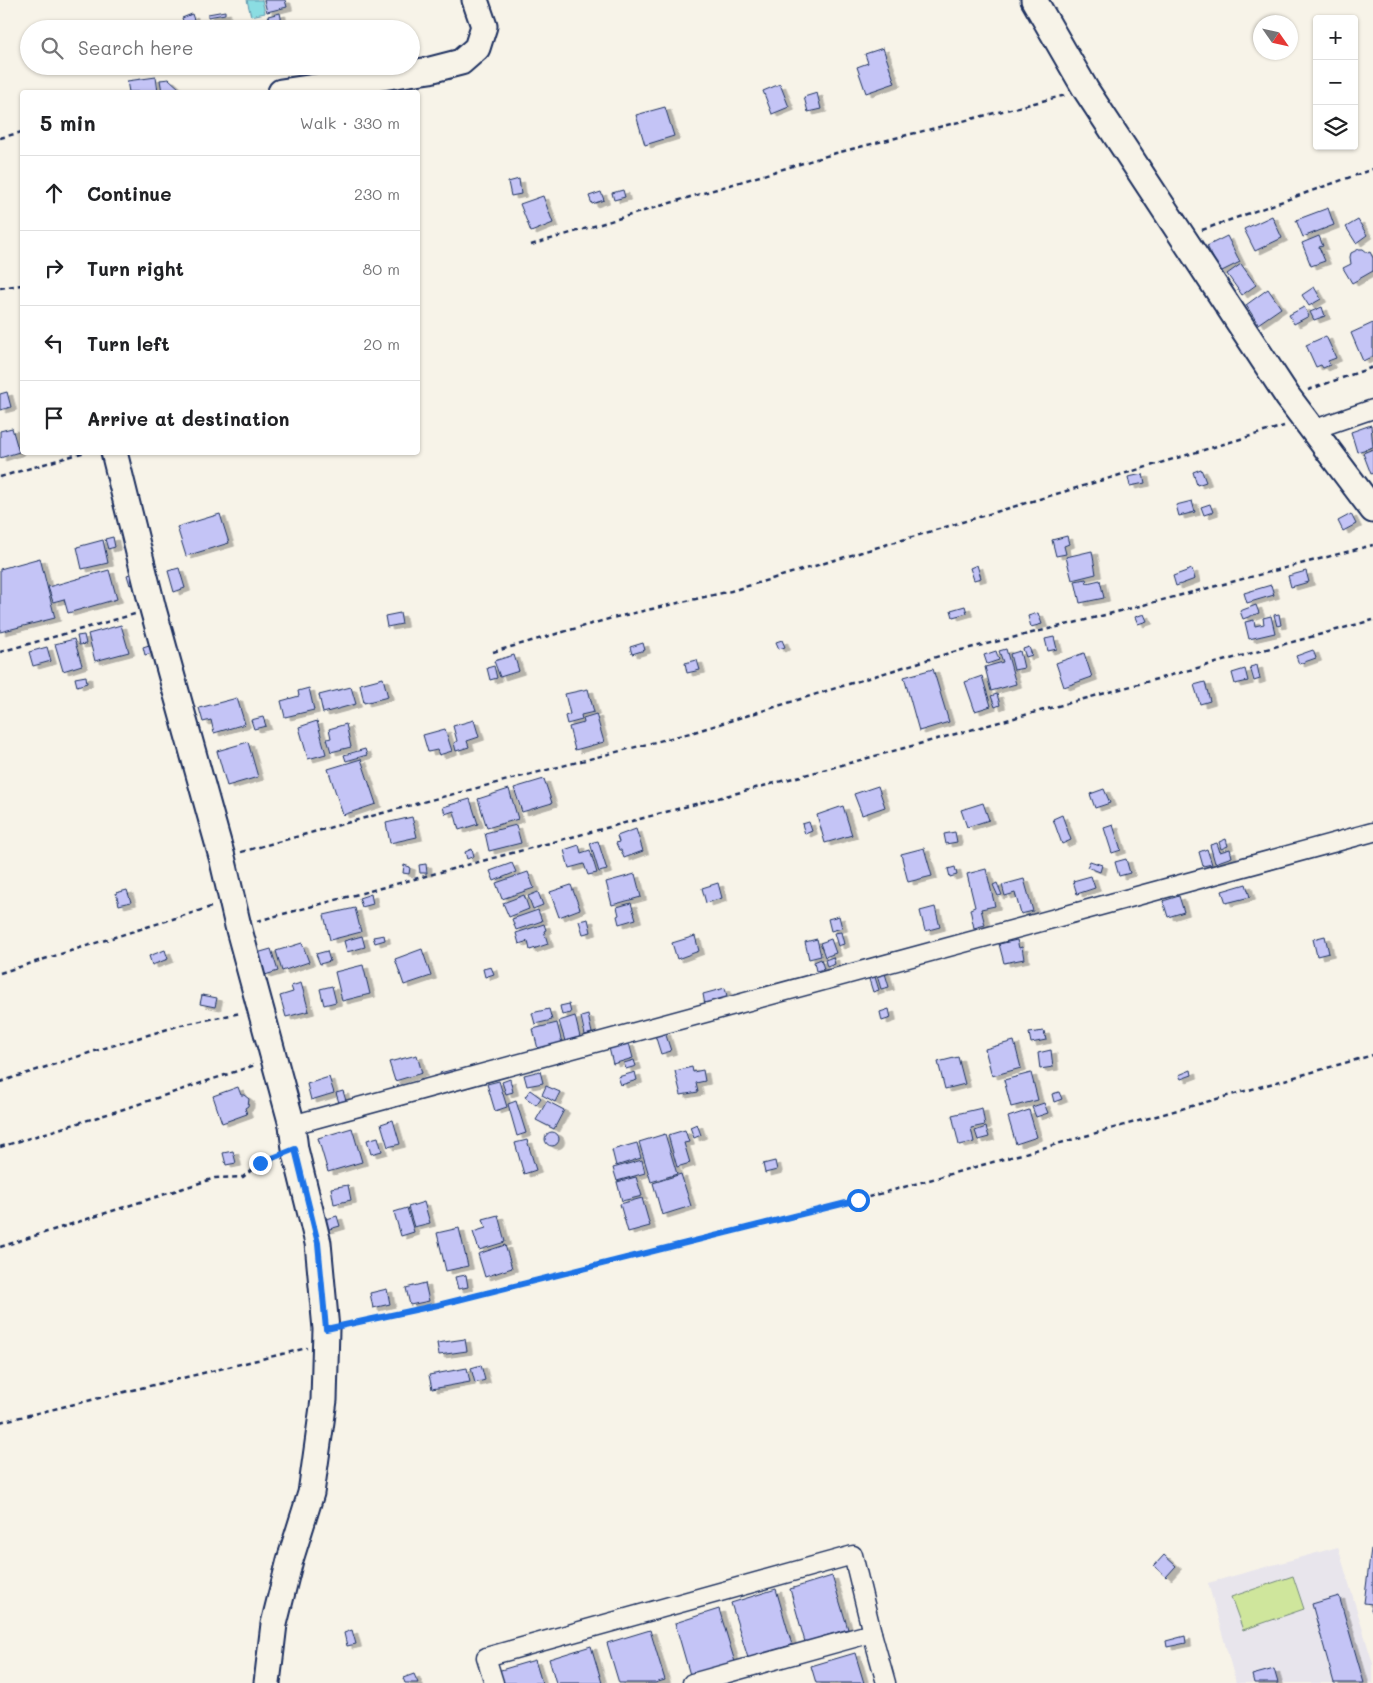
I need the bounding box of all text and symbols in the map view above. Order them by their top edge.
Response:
north arrow [1253,15,1298,60]
map controls [1313,15,1358,150]
button: + [1313,15,1358,60]
search box [20,20,420,75]
icon: search [38,34,66,62]
text: Search here [78,35,194,60]
button: − [1313,60,1358,105]
button: layers [1313,105,1358,150]
text: 5 min [40,109,96,136]
text: Walk · 330 m [300,112,400,133]
icon: ahead [40,179,68,207]
text: Continue [87,181,172,206]
text: 230 m [354,183,400,204]
icon: right [40,254,68,282]
text: Turn right [87,256,184,281]
text: 80 m [363,258,400,279]
icon: left [40,329,68,357]
text: Turn left [87,331,170,356]
text: 20 m [363,333,400,354]
icon: arrive [40,404,68,432]
text: Arrive at destination [87,406,290,431]
route end [249,1152,272,1175]
route start [847,1189,870,1212]

